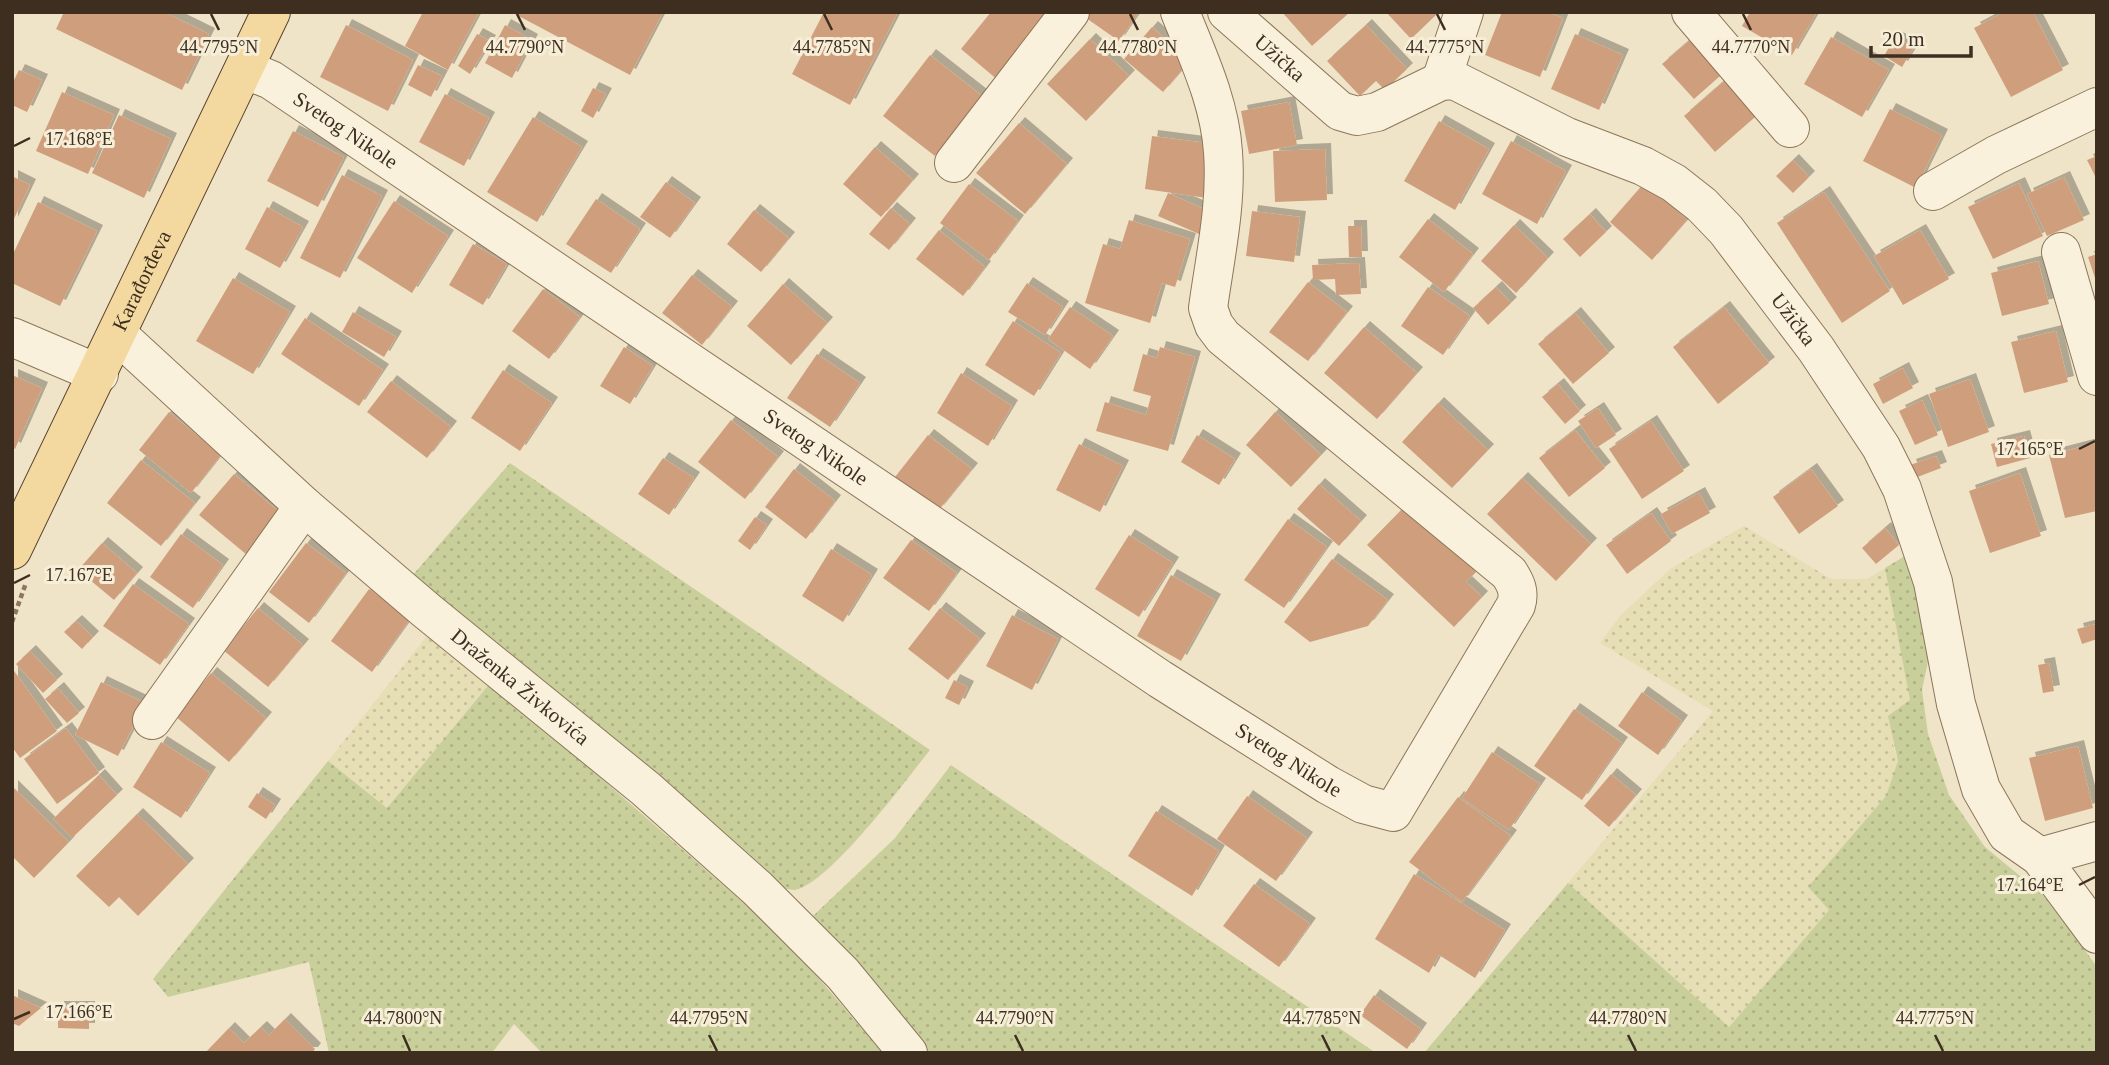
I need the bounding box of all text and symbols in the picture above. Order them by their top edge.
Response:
scale bar [1871,14,1971,58]
text: 20 m [1882,27,1925,51]
street label: Užička [1249,29,1310,87]
text: 44.7795°N [180,37,258,57]
text: 44.7790°N [486,37,564,57]
text: 44.7785°N [793,37,871,57]
text: 44.7780°N [1099,37,1177,57]
text: 44.7775°N [1406,37,1484,57]
text: 44.7770°N [1712,37,1790,57]
street label: Svetog Nikole [289,87,402,174]
text: 17.168°E [45,129,113,149]
street label: Karađorđeva [107,226,176,335]
street label: Užička [1766,288,1821,351]
street label: Svetog Nikole [759,403,873,491]
text: 17.165°E [1996,439,2064,459]
text: 17.167°E [45,565,113,585]
street label: Draženka Živkovića [446,624,595,750]
street label: Svetog Nikole [1231,718,1346,802]
text: 17.164°E [1996,875,2064,895]
text: 17.166°E [45,1002,113,1022]
text: 44.7800°N [364,1008,442,1028]
text: 44.7795°N [670,1008,748,1028]
text: 44.7790°N [976,1008,1054,1028]
text: 44.7785°N [1283,1008,1361,1028]
text: 44.7780°N [1589,1008,1667,1028]
text: 44.7775°N [1896,1008,1974,1028]

